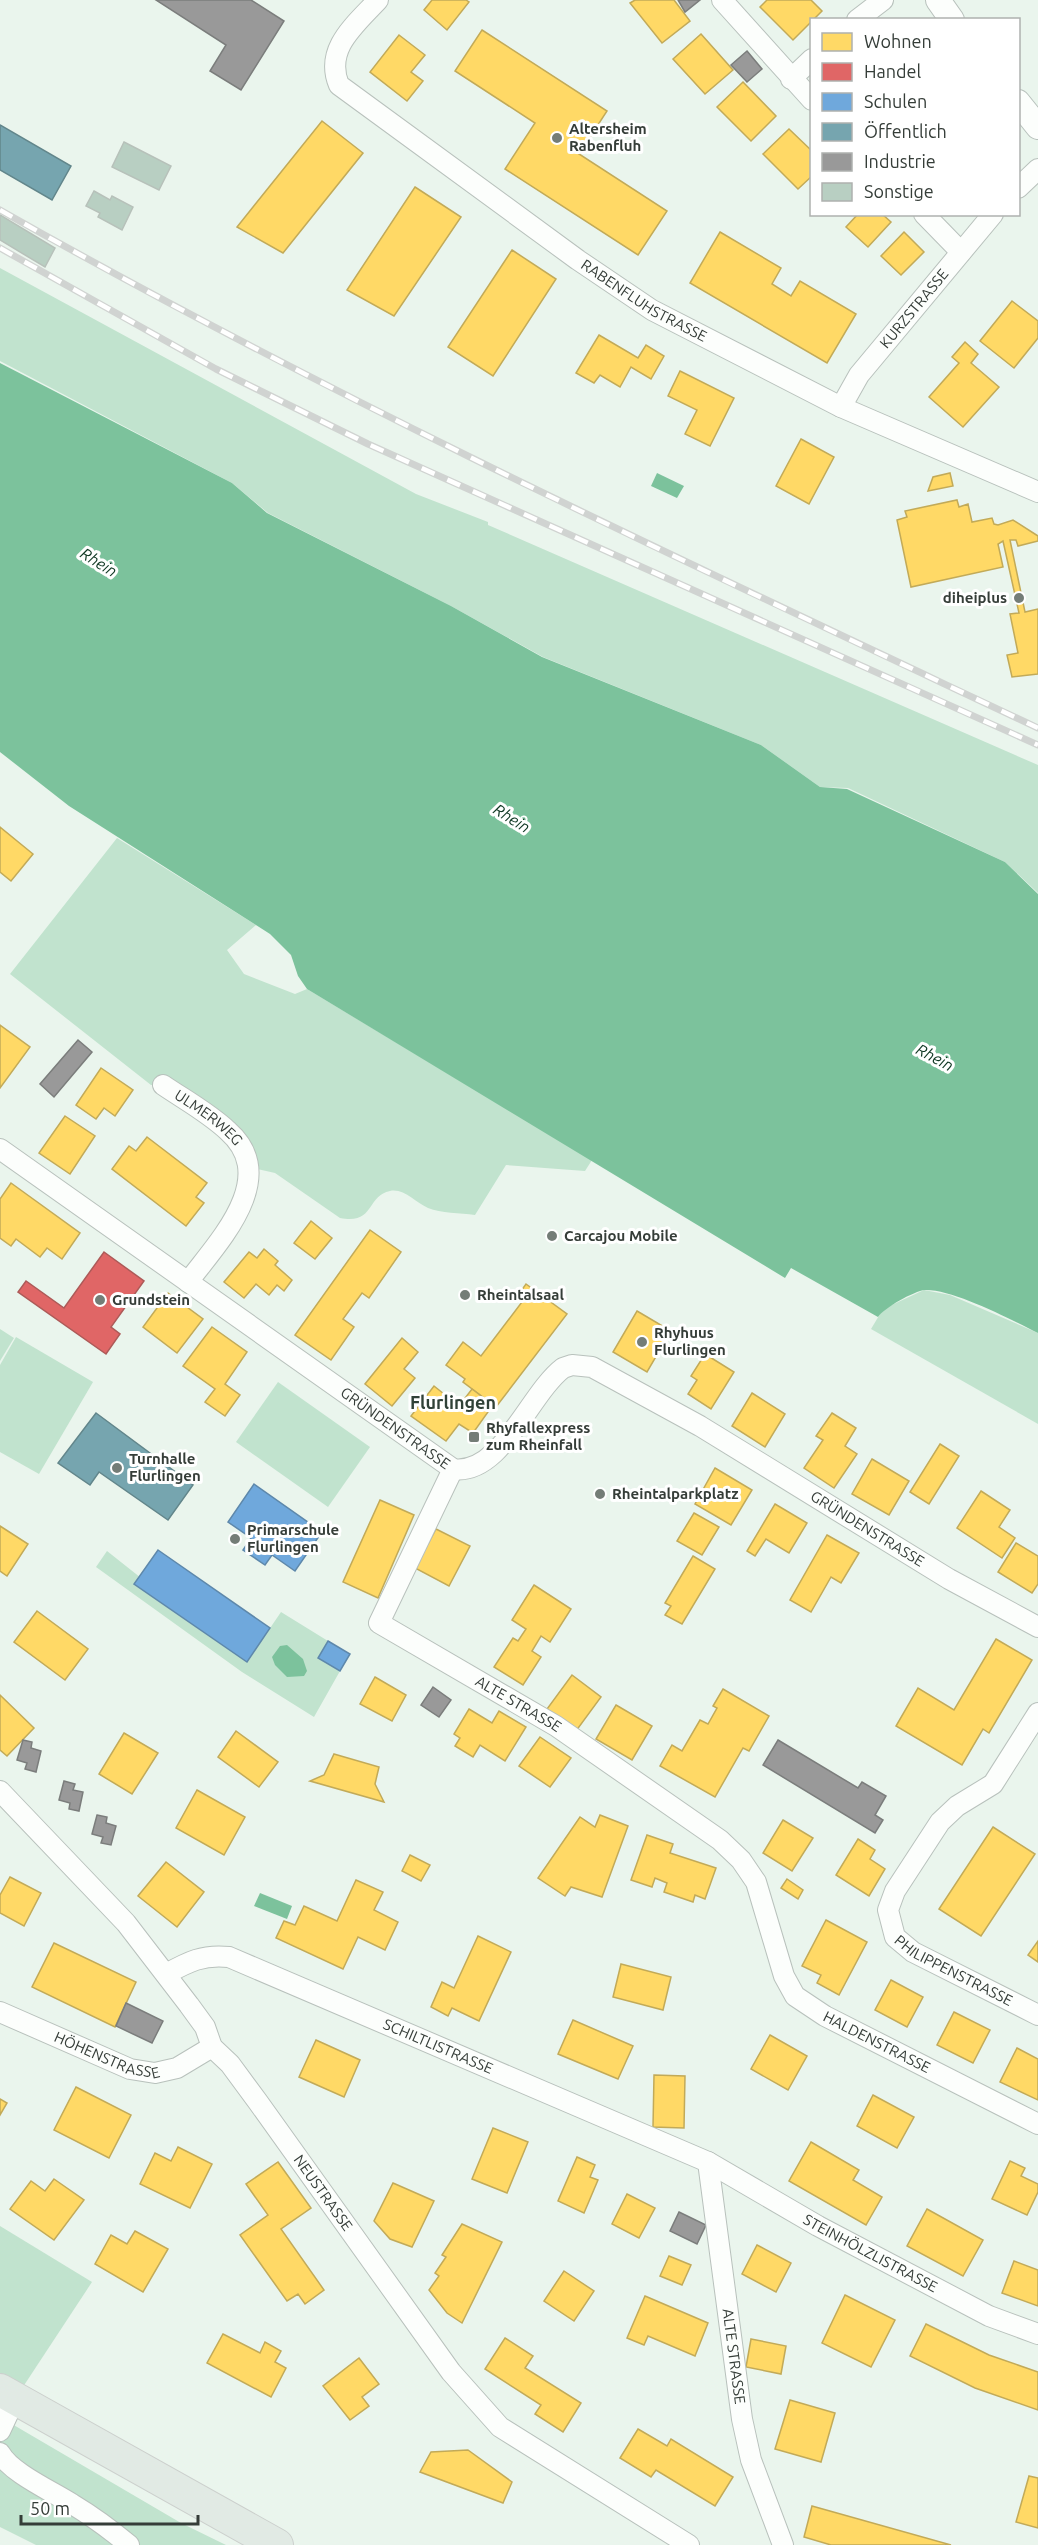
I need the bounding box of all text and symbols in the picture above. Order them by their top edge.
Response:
legend [810,18,1020,216]
text: Wohnen [864,31,932,51]
text: Handel [864,61,922,81]
text: Schulen [864,91,927,111]
place label: Altersheim Rabenfluh [569,120,647,154]
text: Öffentlich [864,121,947,141]
marker: Altersheim Rabenfluh [550,131,564,145]
text: Industrie [864,151,936,171]
text: Sonstige [864,181,934,201]
street label: RABENFLUHSTRASSE [578,256,710,345]
street label: KURZSTRASSE [876,265,952,351]
water label: Rhein [77,544,121,580]
place label: diheiplus [943,589,1007,606]
marker: diheiplus [1012,591,1026,605]
water label: Rhein [490,800,534,836]
water label: Rhein [913,1040,957,1074]
street label: ULMERWEG [172,1086,246,1148]
place label: Carcajou Mobile [564,1227,678,1244]
marker: Carcajou Mobile [545,1229,559,1243]
place label: Rheintalsaal [477,1286,564,1303]
marker: Rheintalsaal [458,1288,472,1302]
place label: Grundstein [112,1291,190,1308]
marker: Grundstein [93,1293,107,1307]
place label: Rhyhuus Flurlingen [654,1324,726,1358]
marker: Rhyhuus Flurlingen [635,1335,649,1349]
street label: GRÜNDENSTRASSE [338,1383,454,1472]
district label: Flurlingen [410,1392,496,1412]
place label: Rhyfallexpress zum Rheinfall [486,1419,590,1453]
marker: Rhyfallexpress zum Rheinfall [467,1430,481,1444]
place label: Turnhalle Flurlingen [129,1450,201,1484]
marker: Turnhalle Flurlingen [110,1461,124,1475]
place label: Rheintalparkplatz [612,1485,739,1502]
marker: Rheintalparkplatz [593,1487,607,1501]
street label: GRÜNDENSTRASSE [808,1487,928,1570]
place label: Primarschule Flurlingen [247,1521,339,1555]
marker: Primarschule Flurlingen [228,1532,242,1546]
street label: ALTE STRASSE [473,1672,565,1735]
street label: PHILIPPENSTRASSE [891,1931,1016,2009]
street label: HALDENSTRASSE [821,2008,933,2076]
street label: SCHILTLISTRASSE [381,2015,496,2077]
street label: HÖHENSTRASSE [52,2028,161,2082]
street label: NEUSTRASSE [290,2151,356,2234]
street label: STEINHÖLZLISTRASSE [801,2210,941,2295]
street label: ALTE STRASSE [719,2307,749,2405]
scale bar [21,2488,198,2526]
text: 50 m [30,2498,70,2518]

